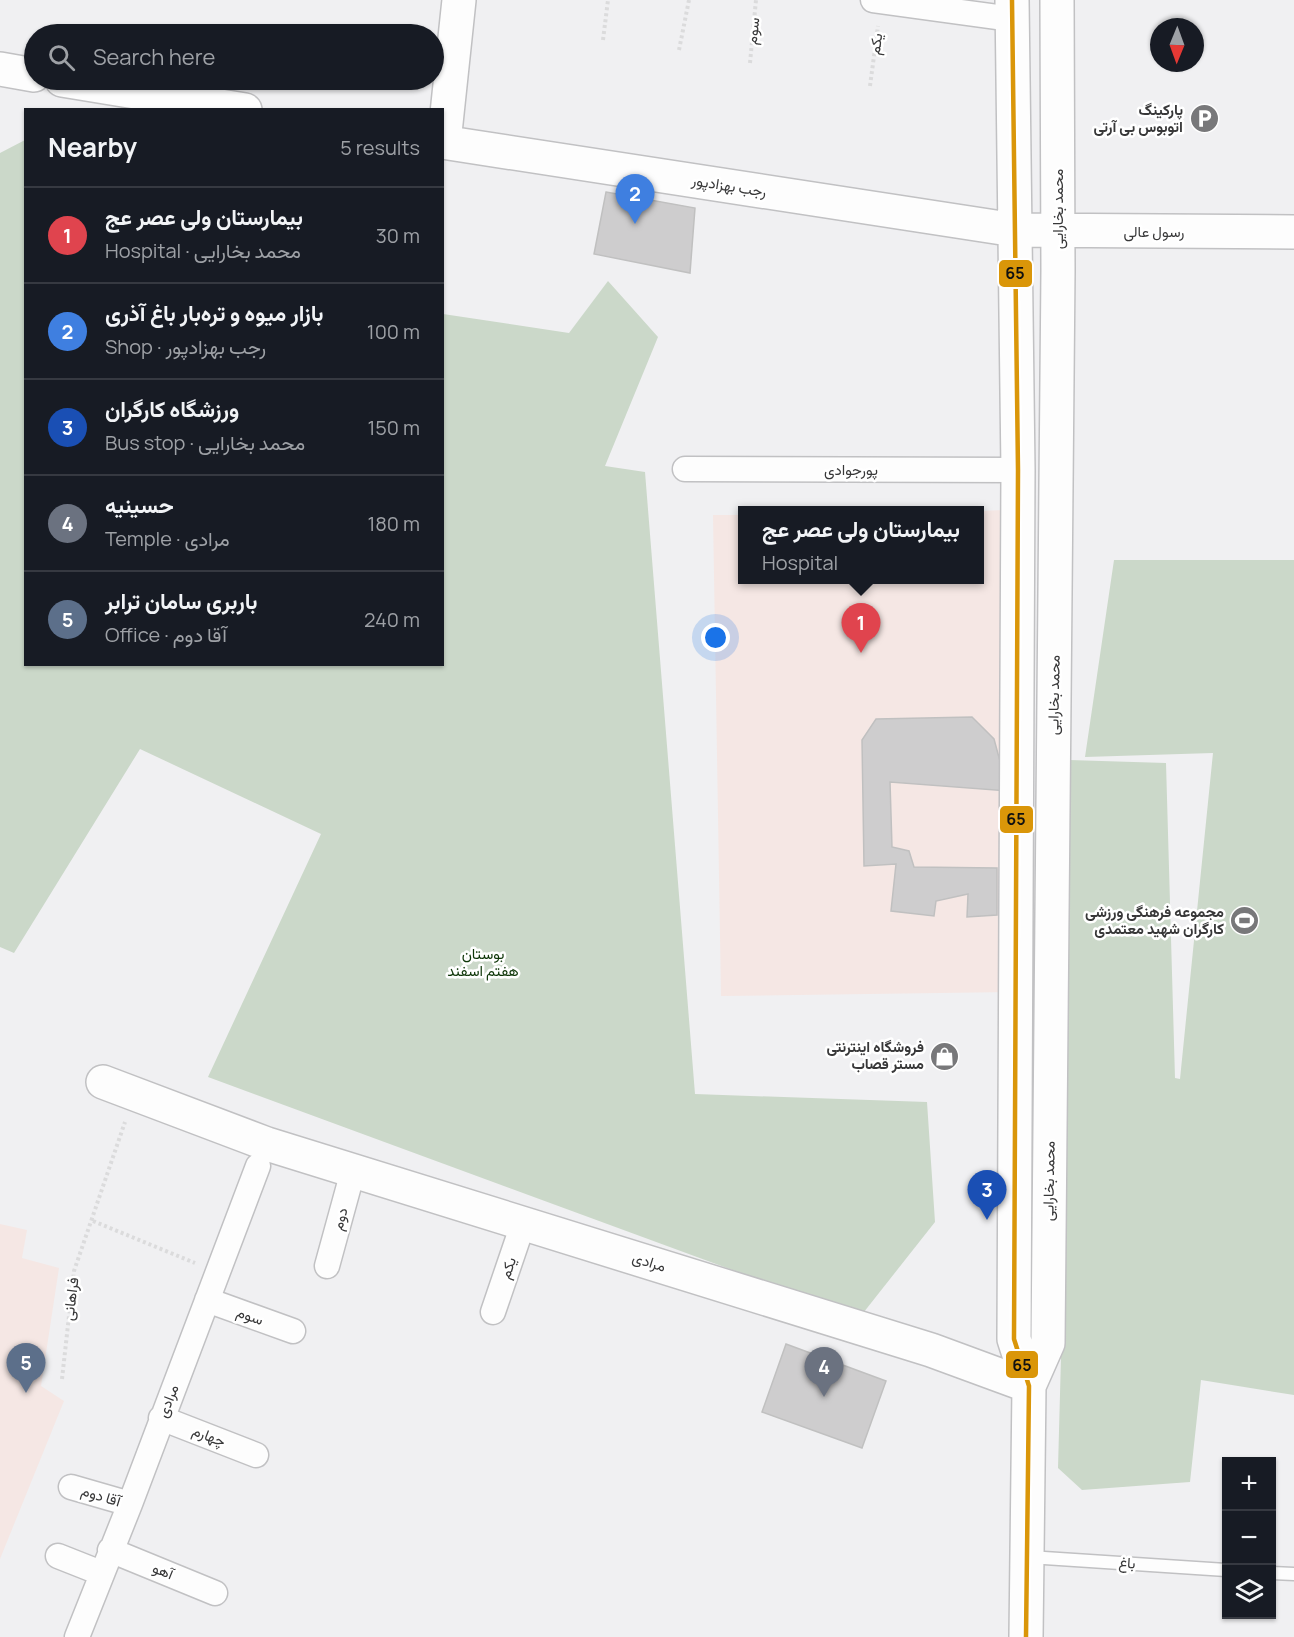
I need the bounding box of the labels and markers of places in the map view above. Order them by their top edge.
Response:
place label: پارکینگ اتوبوس بی آرتی [1093,99,1183,137]
parking icon: پارکینگ اتوبوس بی آرتی [1188,103,1220,135]
pin: 2 [616,174,654,224]
pin: 1 [842,604,880,653]
place label: مجموعه فرهنگی ورزشی کارگران شهید معتمدی [1085,901,1224,939]
sports icon: مجموعه فرهنگی ورزشی کارگران شهید معتمدی [1229,905,1261,937]
place label: فروشگاه اینترنتی مستر قصاب [827,1036,924,1074]
shop icon: فروشگاه اینترنتی مستر قصاب [929,1040,961,1072]
pin: 3 [968,1170,1006,1220]
pin: 5 [6,1344,46,1393]
pin: 4 [804,1348,844,1397]

